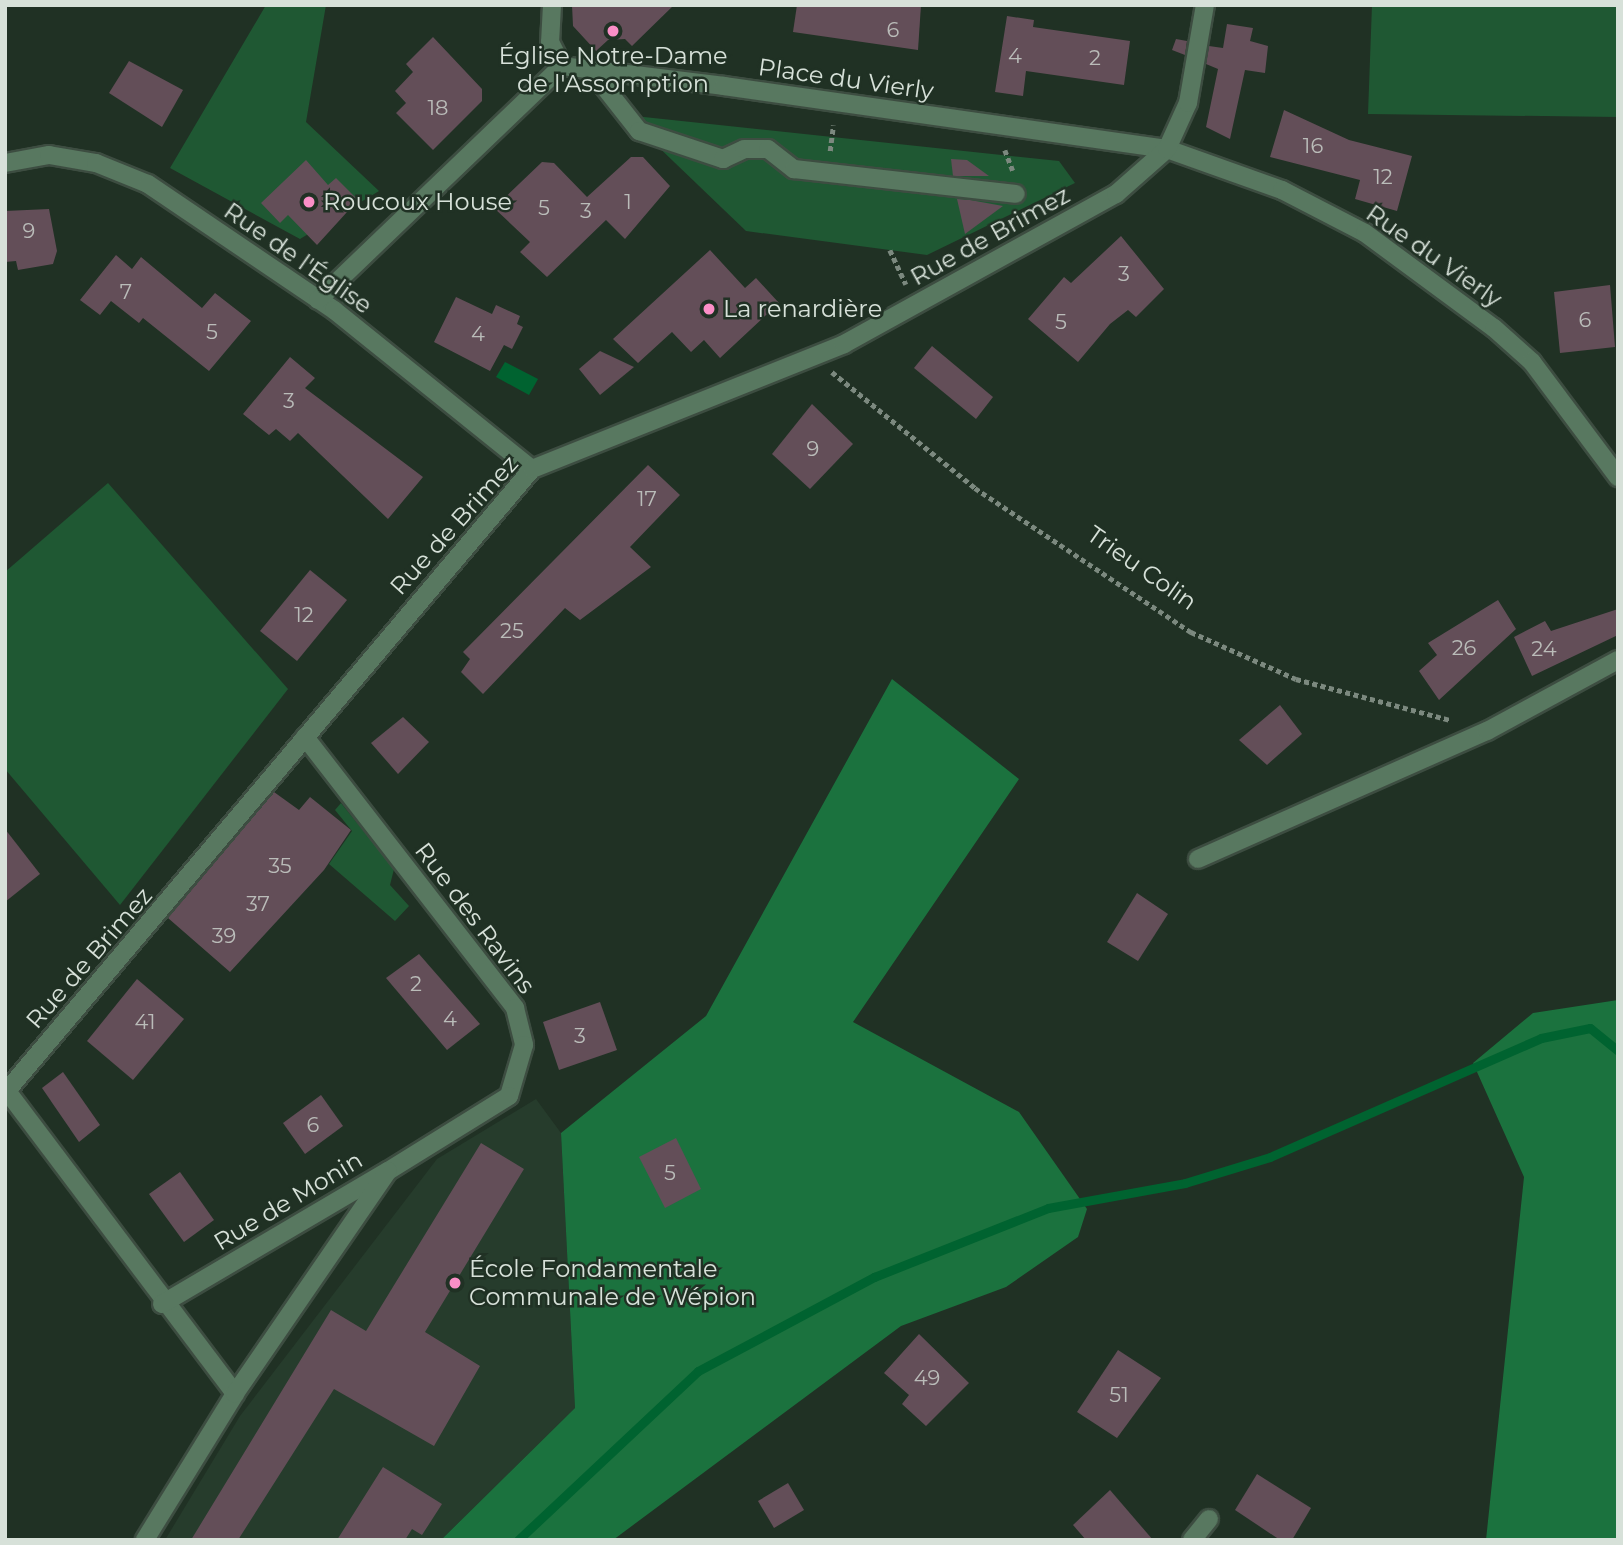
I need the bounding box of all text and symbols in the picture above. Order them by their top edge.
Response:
house number: 6 [887,17,899,43]
marker: Église Notre-Dame de l'Assomption [605,23,621,39]
place label: Église Notre-Dame de l'Assomption [498,42,728,98]
house number: 4 [1008,43,1022,69]
house number: 2 [1089,45,1101,71]
street label: Place du Vierly [757,52,935,106]
house number: 18 [428,95,448,121]
house number: 16 [1303,133,1323,159]
house number: 12 [1373,164,1393,190]
street label: Rue de Brimez [905,180,1075,292]
place label: Roucoux House [323,188,512,216]
house number: 1 [624,189,632,215]
marker: Roucoux House [301,194,317,210]
house number: 5 [538,195,550,221]
street label: Rue de l'Église [218,196,378,320]
house number: 3 [580,198,592,224]
street label: Rue du Vierly [1361,199,1507,313]
house number: 9 [23,218,35,244]
house number: 3 [1118,261,1130,287]
house number: 7 [120,279,132,305]
place label: La renardière [723,295,882,323]
marker: La renardière [701,301,717,317]
house number: 6 [1579,307,1591,333]
house number: 5 [1055,309,1067,335]
house number: 5 [206,319,218,345]
house number: 4 [471,321,485,347]
house number: 3 [283,388,295,414]
house number: 9 [807,436,819,462]
street label: Rue de Brimez [384,449,524,601]
house number: 17 [637,486,657,512]
street label: Trieu Colin [1082,520,1202,616]
house number: 12 [294,602,314,628]
house number: 25 [500,618,524,644]
house number: 26 [1452,635,1476,661]
house number: 24 [1531,636,1557,662]
street label: Rue des Ravins [409,837,541,999]
house number: 35 [268,853,292,879]
street label: Rue de Brimez [20,882,158,1034]
house number: 37 [246,891,270,917]
house number: 39 [212,923,236,949]
house number: 2 [410,971,422,997]
house number: 4 [443,1006,457,1032]
house number: 41 [135,1009,155,1035]
house number: 3 [574,1023,586,1049]
house number: 6 [307,1112,319,1138]
street label: Rue de Monin [208,1145,368,1257]
house number: 5 [664,1160,676,1186]
place label: École Fondamentale Communale de Wépion [469,1255,756,1311]
marker: École Fondamentale Communale de Wépion [447,1275,463,1291]
house number: 49 [914,1365,940,1391]
house number: 51 [1109,1382,1129,1408]

